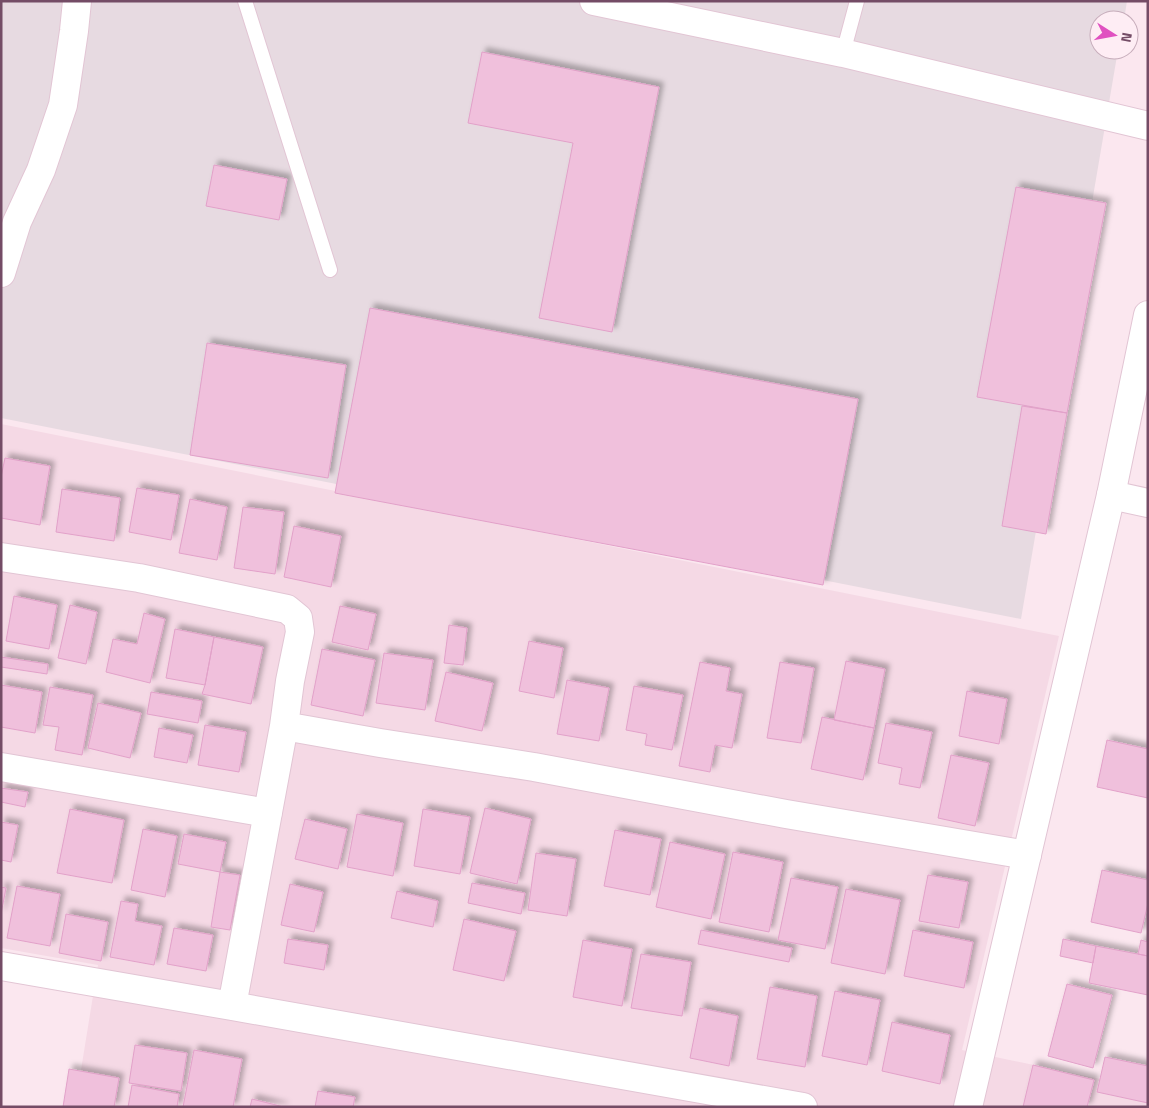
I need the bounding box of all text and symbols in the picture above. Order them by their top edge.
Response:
north arrow [1089,10,1139,60]
text: N [1116,31,1138,44]

